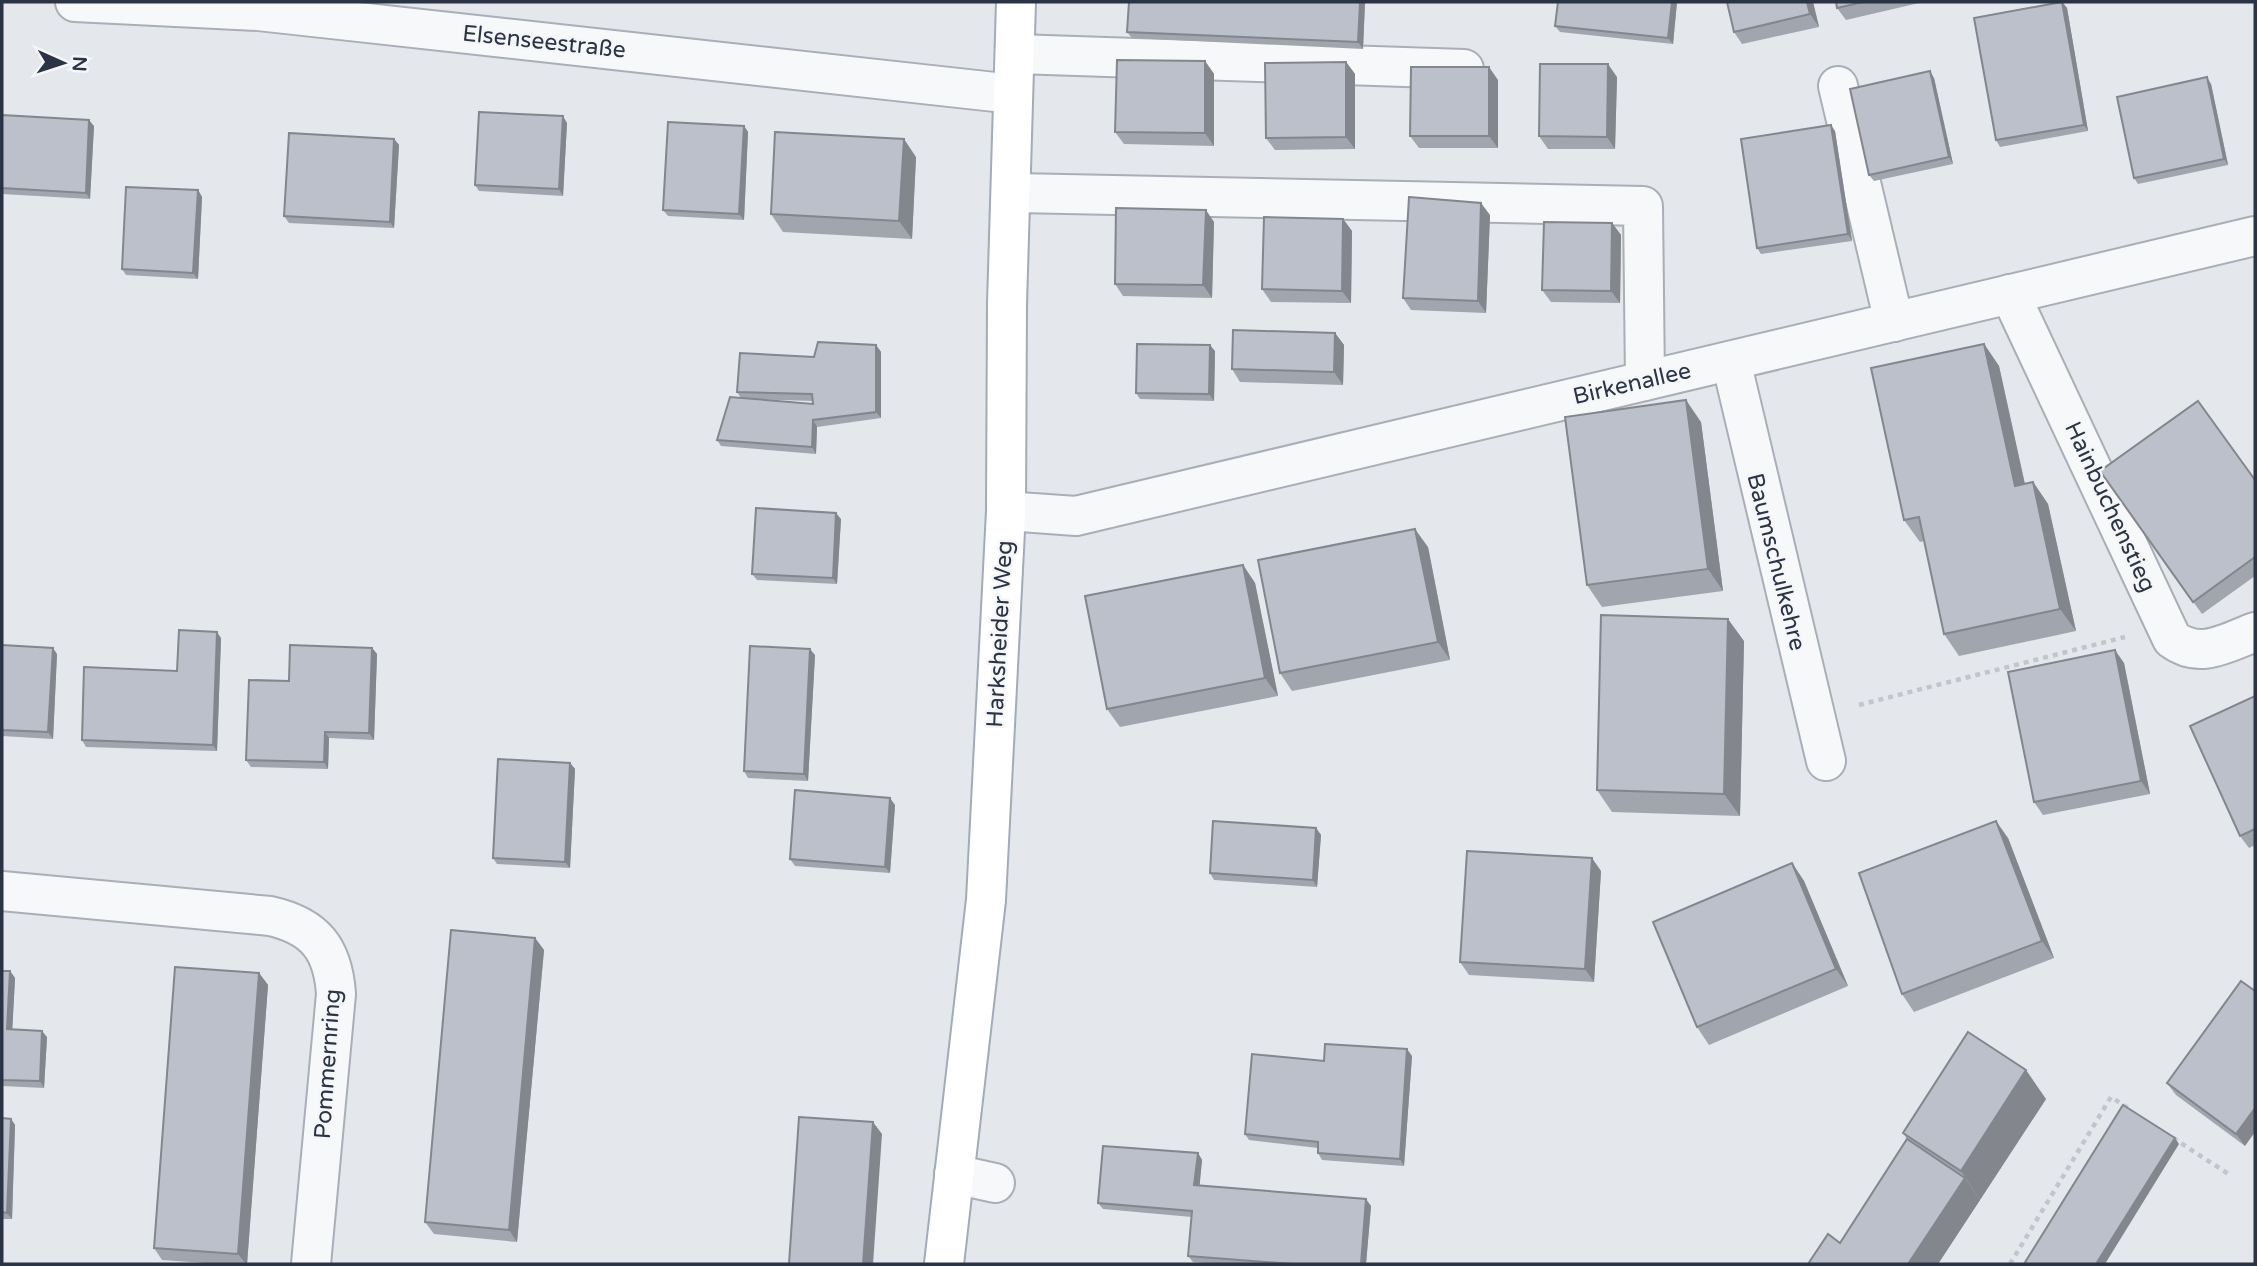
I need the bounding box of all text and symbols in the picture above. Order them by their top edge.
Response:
street label: Elsenseestraße [461,20,627,64]
north arrow [28,28,98,98]
text: N [68,56,90,72]
street label: Birkenallee [1570,357,1694,411]
street label: Hainbuchenstieg [2058,417,2162,597]
street label: Baumschulkehre [1740,470,1812,654]
street label: Harksheider Weg [981,540,1019,728]
street label: Pommernring [309,988,347,1140]

